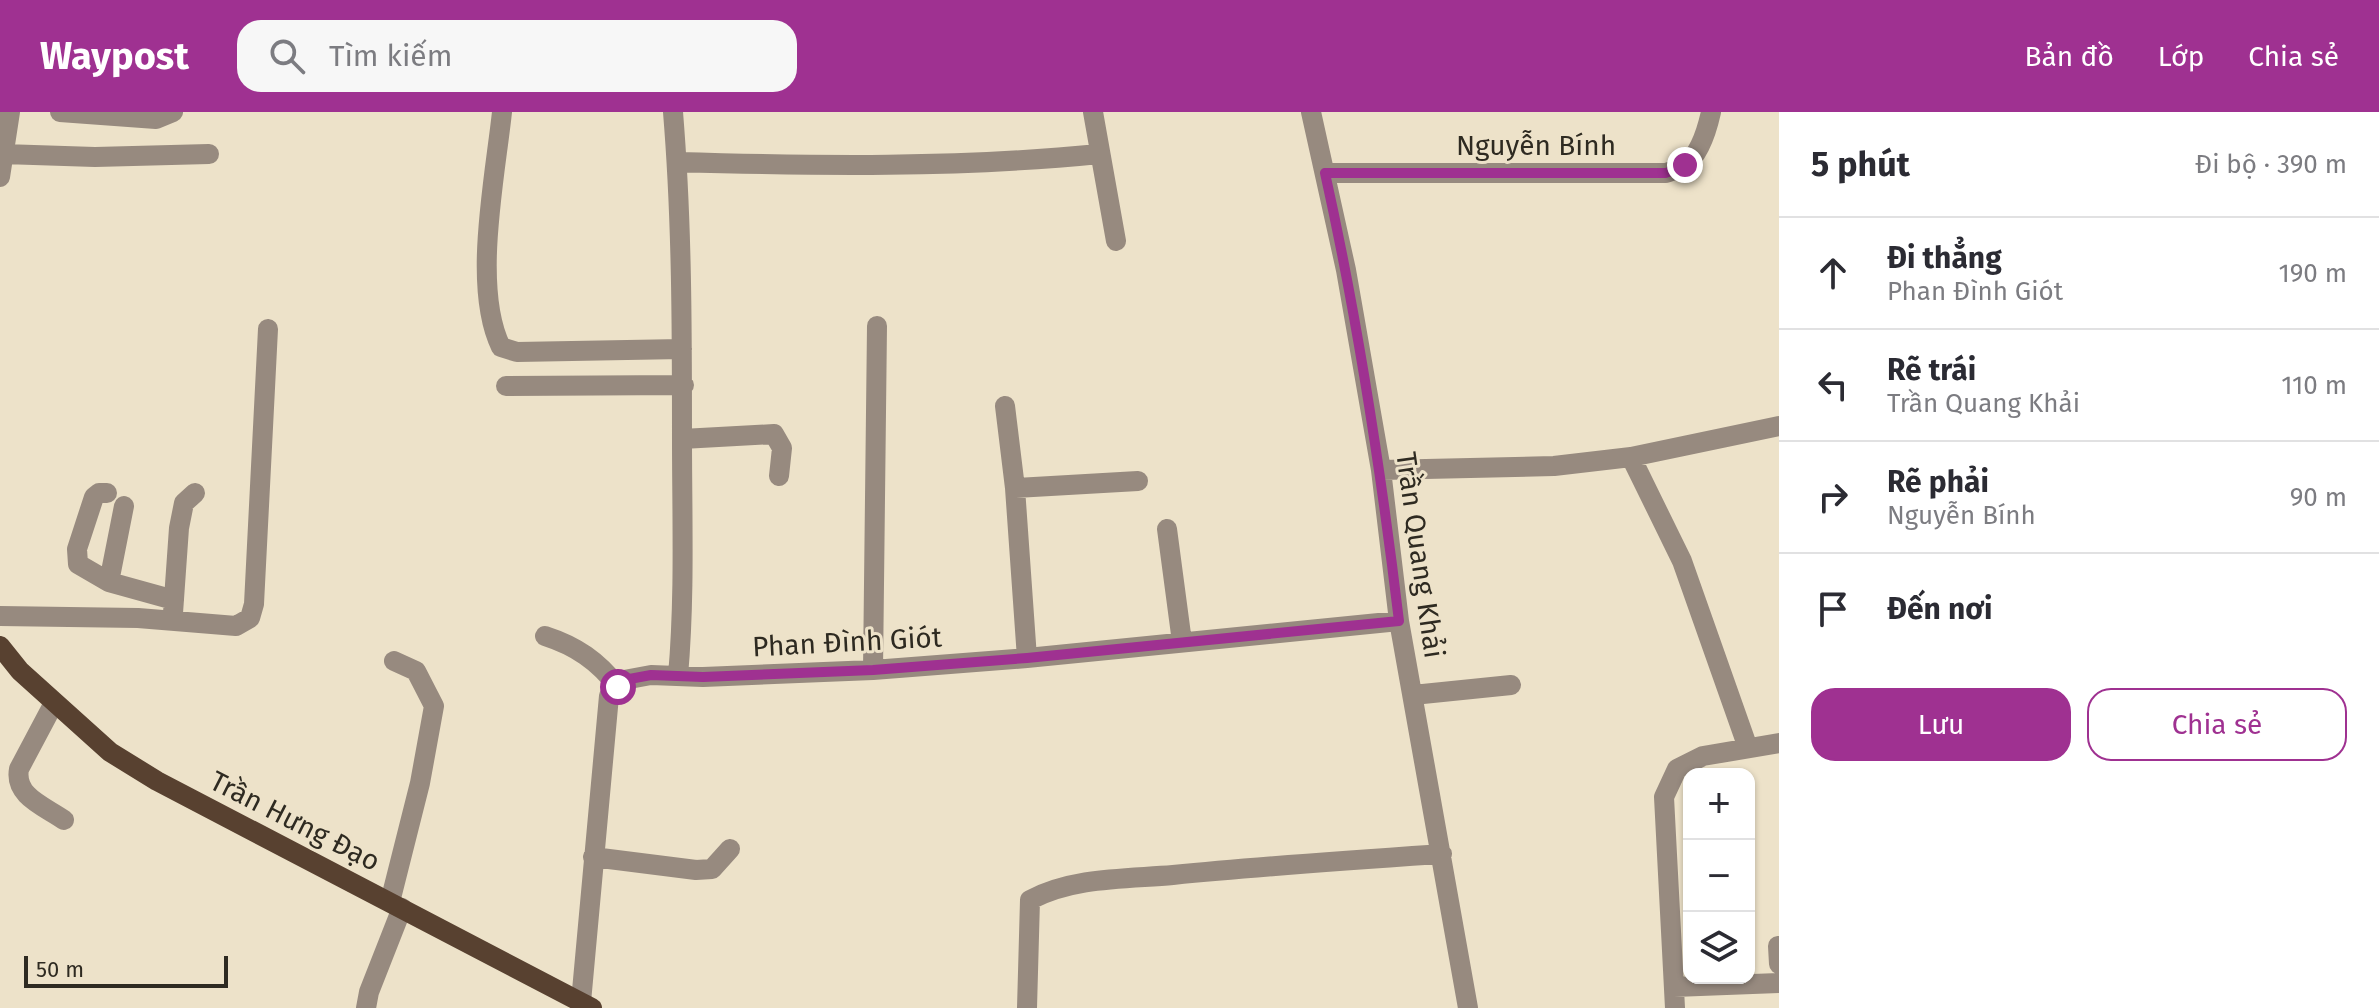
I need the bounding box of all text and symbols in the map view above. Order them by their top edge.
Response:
search box [237,20,797,92]
text: Waypost [40,33,189,79]
icon: search [265,34,309,78]
text: Tìm kiếm [329,38,452,74]
text: Bản đồ [2024,40,2114,73]
text: Lớp [2158,40,2204,73]
text: Chia sẻ [2248,40,2339,73]
street label: Nguyễn Bính [1456,129,1616,162]
text: 5 phút [1811,144,1910,185]
route end [1667,147,1703,183]
text: Đi bộ · 390 m [2195,149,2347,180]
text: Đi thẳng [1887,240,2002,276]
icon: ahead [1811,251,1855,295]
text: 190 m [2278,258,2347,289]
text: Phan Đình Giót [1887,276,2063,307]
text: Rẽ trái [1887,352,1976,388]
icon: left [1811,363,1855,407]
text: 110 m [2281,370,2347,401]
text: Trần Quang Khải [1887,388,2080,419]
street label: Trần Quang Khải [1389,450,1451,660]
text: Rẽ phải [1887,464,1989,500]
icon: right [1811,475,1855,519]
text: 90 m [2290,482,2347,513]
text: Nguyễn Bính [1887,500,2036,531]
icon: arrive [1811,587,1855,631]
text: Đến nơi [1887,591,1992,627]
street label: Phan Đình Giót [751,621,943,663]
route start [600,669,636,705]
button: Lưu [1811,688,2071,761]
button: Chia sẻ [2087,688,2347,761]
street label: Trần Hưng Đạo [204,764,386,878]
map controls [1683,768,1755,984]
button: + [1683,768,1755,840]
button: − [1683,840,1755,912]
button: layers [1683,912,1755,984]
scale bar [24,952,228,988]
text: 50 m [36,956,84,983]

